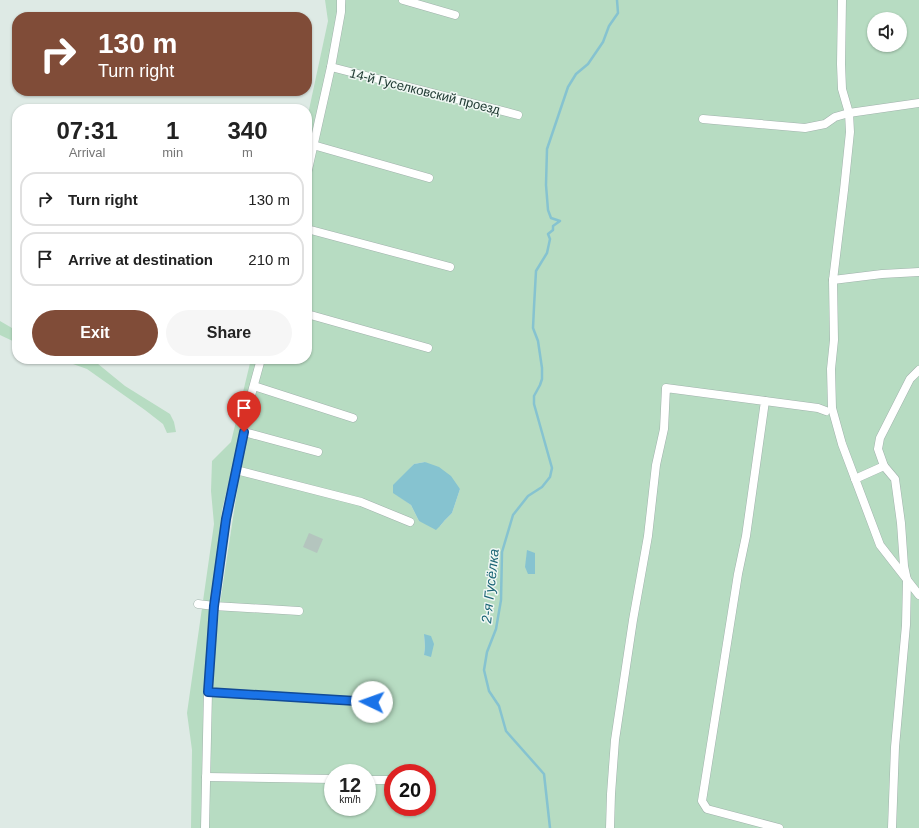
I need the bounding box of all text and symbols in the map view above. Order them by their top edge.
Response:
map controls [867,12,907,52]
button: sound [867,12,907,52]
icon: right [32,28,84,80]
text: 130 m [98,28,177,59]
text: Turn right [98,61,174,81]
street label: 14-й Гуселковский проезд [348,65,502,118]
text: 07:31 [56,117,118,144]
text: 1 [166,117,179,144]
text: 340 [228,117,268,144]
text: Arrival [69,145,106,160]
text: min [162,145,183,160]
text: m [242,145,253,160]
icon: right [34,188,56,210]
text: Turn right [68,191,138,208]
text: 130 m [248,191,290,208]
icon: arrive [34,248,56,270]
text: Arrive at destination [68,251,213,268]
text: 210 m [248,251,290,268]
button: Exit [32,310,158,356]
button: Share [166,310,292,356]
pin [227,391,261,432]
icon: arrive [233,397,255,419]
water label: 2-я Гусёлка [478,548,502,625]
position arrow [351,681,393,723]
speed limit sign: 20 [384,764,436,816]
text: 12 [339,774,361,796]
text: km/h [339,794,361,805]

